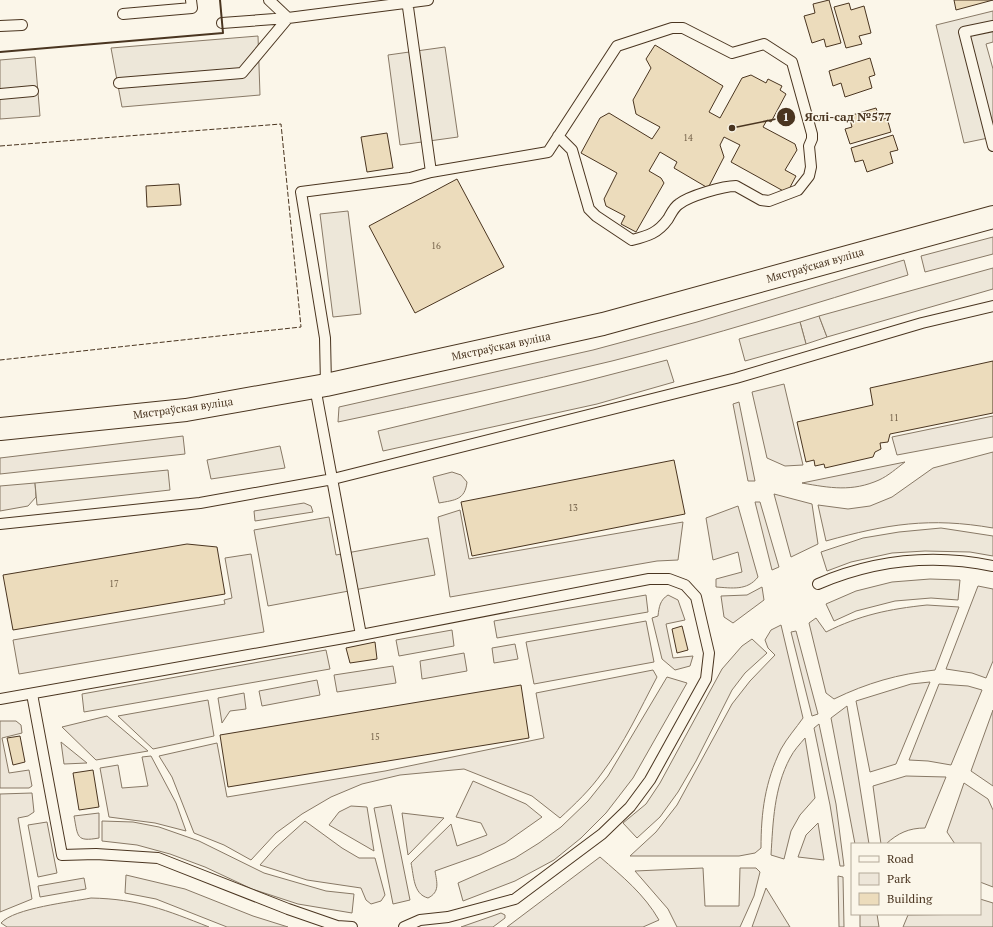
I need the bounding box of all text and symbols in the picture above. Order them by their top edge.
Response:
callout: Яслі-сад №577 [776,105,900,129]
text: 1 [783,109,789,124]
text: Яслі-сад №577 [804,109,892,124]
house number: 14 [683,132,693,144]
house number: 16 [431,240,441,252]
street label: Мястраўская вуліца [765,244,866,286]
street label: Мястраўская вуліца [450,329,552,363]
street label: Мястраўская вуліца [132,394,234,422]
house number: 11 [889,412,899,424]
house number: 13 [568,502,578,514]
house number: 17 [109,578,119,590]
house number: 15 [370,731,380,743]
legend [851,843,981,915]
text: Road [887,851,914,866]
text: Park [887,871,912,886]
text: Building [887,891,933,906]

